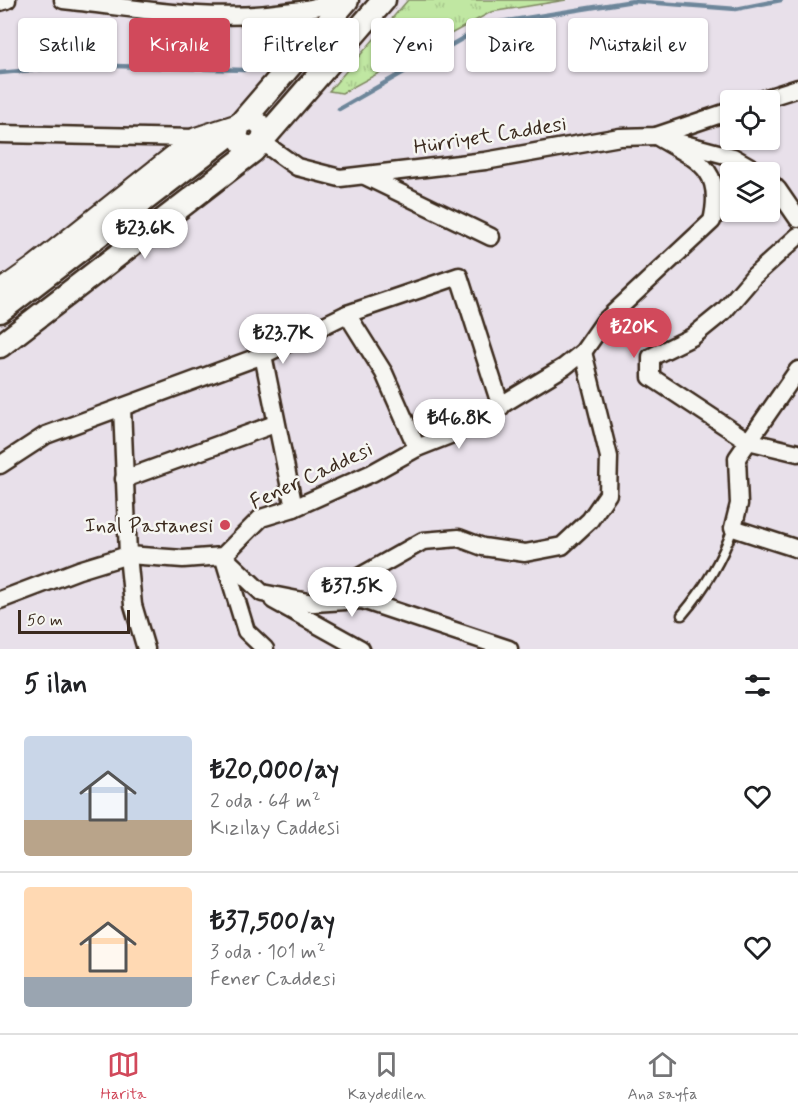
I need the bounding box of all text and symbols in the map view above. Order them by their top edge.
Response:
chip: Satılık [18,18,117,72]
chip: Kiralık [129,18,230,72]
chip: Filtreler [242,18,359,72]
chip: Yeni [371,18,454,72]
chip: Daire [466,18,556,72]
chip: Müstakil ev [568,18,708,72]
map controls [720,90,780,222]
button: locate [720,90,780,150]
street label: Hürriyet Caddesi [412,110,569,162]
button: layers [720,162,780,222]
pin: ₺23.6K [96,209,194,260]
text: ₺23.6K [116,215,174,242]
pin: ₺20K [598,308,670,359]
pin: ₺23.7K [234,314,332,365]
text: ₺20K [611,314,657,341]
text: ₺23.7K [253,320,313,347]
pin: ₺46.8K [410,399,508,450]
text: ₺46.8K [427,405,491,432]
street label: Fener Caddesi [246,435,377,517]
place label: Inal Pastanesi [85,512,213,540]
marker: Inal Pastanesi [218,518,232,532]
pin: ₺37.5K [303,567,401,618]
text: ₺37.5K [322,573,382,600]
scale bar [18,607,130,634]
text: 50 m [27,610,63,631]
text: 5 ilan [24,668,87,702]
icon: filters [741,669,774,702]
text: ₺20,000/ay [210,754,339,788]
icon: home [72,760,144,832]
icon: heart [741,780,774,813]
text: 2 oda · 64 m² [210,788,321,815]
text: Kızılay Caddesi [210,815,340,842]
text: ₺37,500/ay [210,905,335,939]
icon: home [72,911,144,983]
icon: heart [741,931,774,964]
text: 3 oda · 101 m² [210,939,326,966]
text: Fener Caddesi [210,966,336,993]
tab: Harita [101,1048,146,1105]
tab: Kaydedilen [348,1048,426,1105]
tab: Ana sayfa [627,1048,697,1105]

